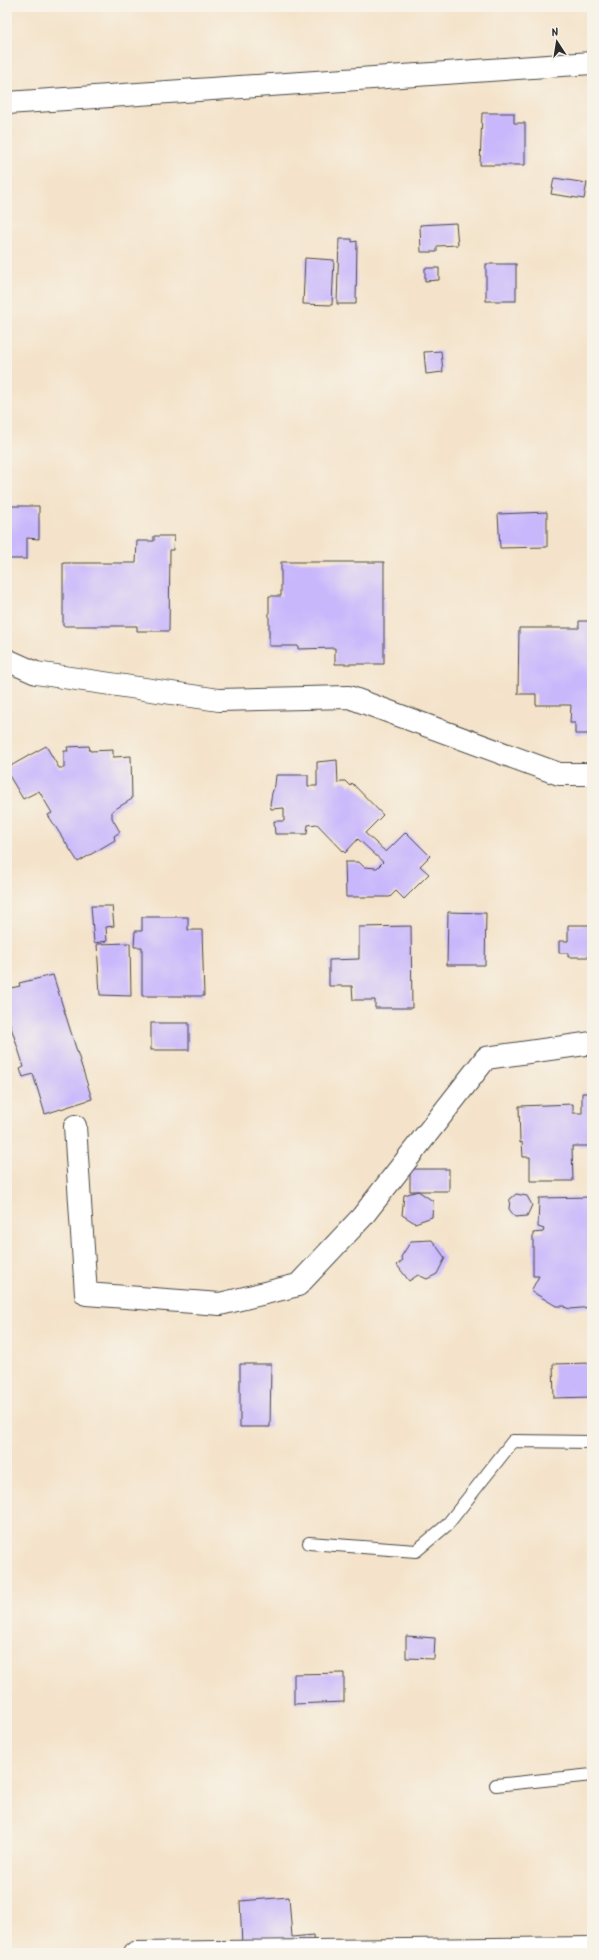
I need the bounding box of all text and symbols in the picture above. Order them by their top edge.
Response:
north arrow [537,22,577,62]
text: N [550,24,560,43]

